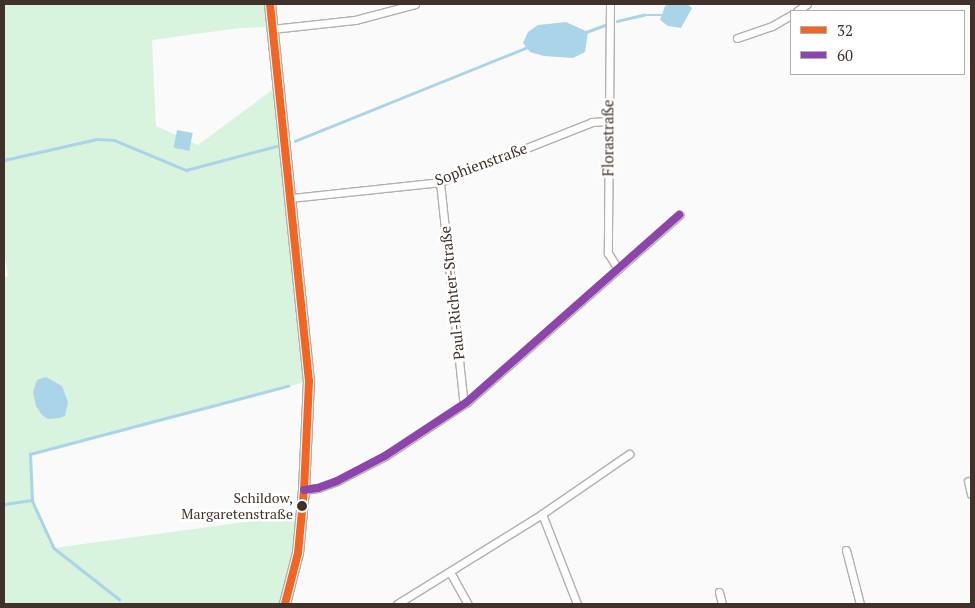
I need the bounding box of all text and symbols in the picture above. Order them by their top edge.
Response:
legend [790,10,965,75]
text: 32 [837,20,853,40]
text: 60 [837,45,853,65]
street label: Florastraße [599,100,617,176]
street label: Sophienstraße [432,139,530,189]
street label: Paul-Richter-Straße [436,225,468,361]
place label: Schildow, Margaretenstraße [181,490,293,522]
marker: Schildow, Margaretenstraße [297,501,307,511]

